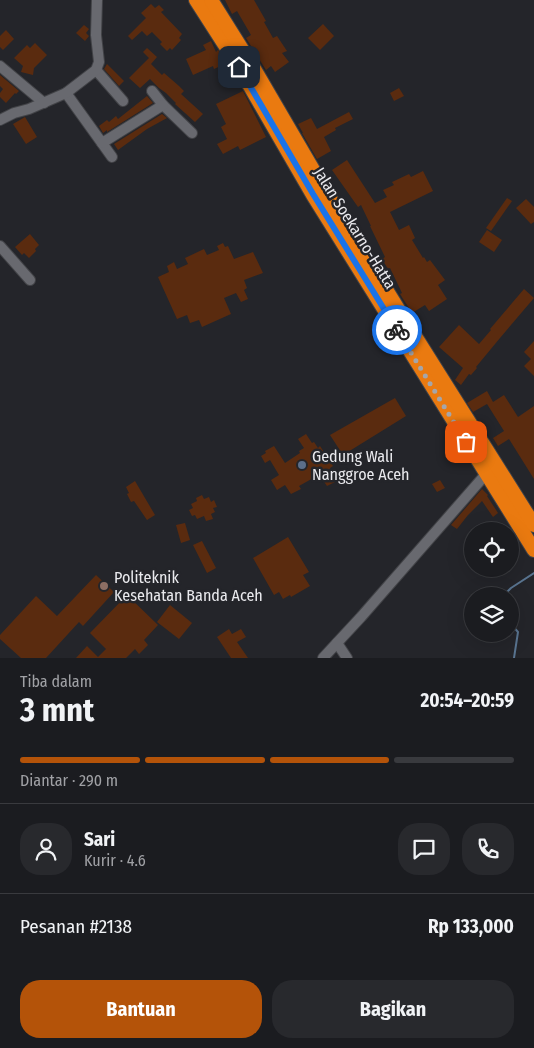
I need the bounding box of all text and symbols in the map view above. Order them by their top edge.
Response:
pin [218,46,260,88]
icon: home [225,53,253,81]
street label: Jalan Soekarno-Hatta [310,164,400,292]
courier [372,305,422,355]
icon: bike [383,316,411,344]
pin [445,421,487,463]
icon: bag [452,428,480,456]
place label: Gedung Wali Nanggroe Aceh [312,447,410,484]
marker: Gedung Wali Nanggroe Aceh [296,459,308,471]
map controls [464,522,519,642]
button: locate [464,522,519,577]
place label: Politeknik Kesehatan Banda Aceh [114,568,263,605]
marker: Politeknik Kesehatan Banda Aceh [98,580,110,592]
button: layers [464,587,519,642]
text: Tiba dalam [20,672,92,691]
text: 20:54–20:59 [421,689,514,712]
text: 3 mnt [20,691,94,729]
text: Diantar · 290 m [20,771,118,790]
button: person [20,823,72,875]
button: chat [398,823,450,875]
button: phone [462,823,514,875]
text: Sari [84,828,115,851]
text: Kurir · 4.6 [84,851,146,870]
text: Pesanan #2138 [20,915,132,938]
text: Rp 133,000 [428,915,514,938]
button: Bantuan [20,980,262,1038]
button: Bagikan [272,980,514,1038]

